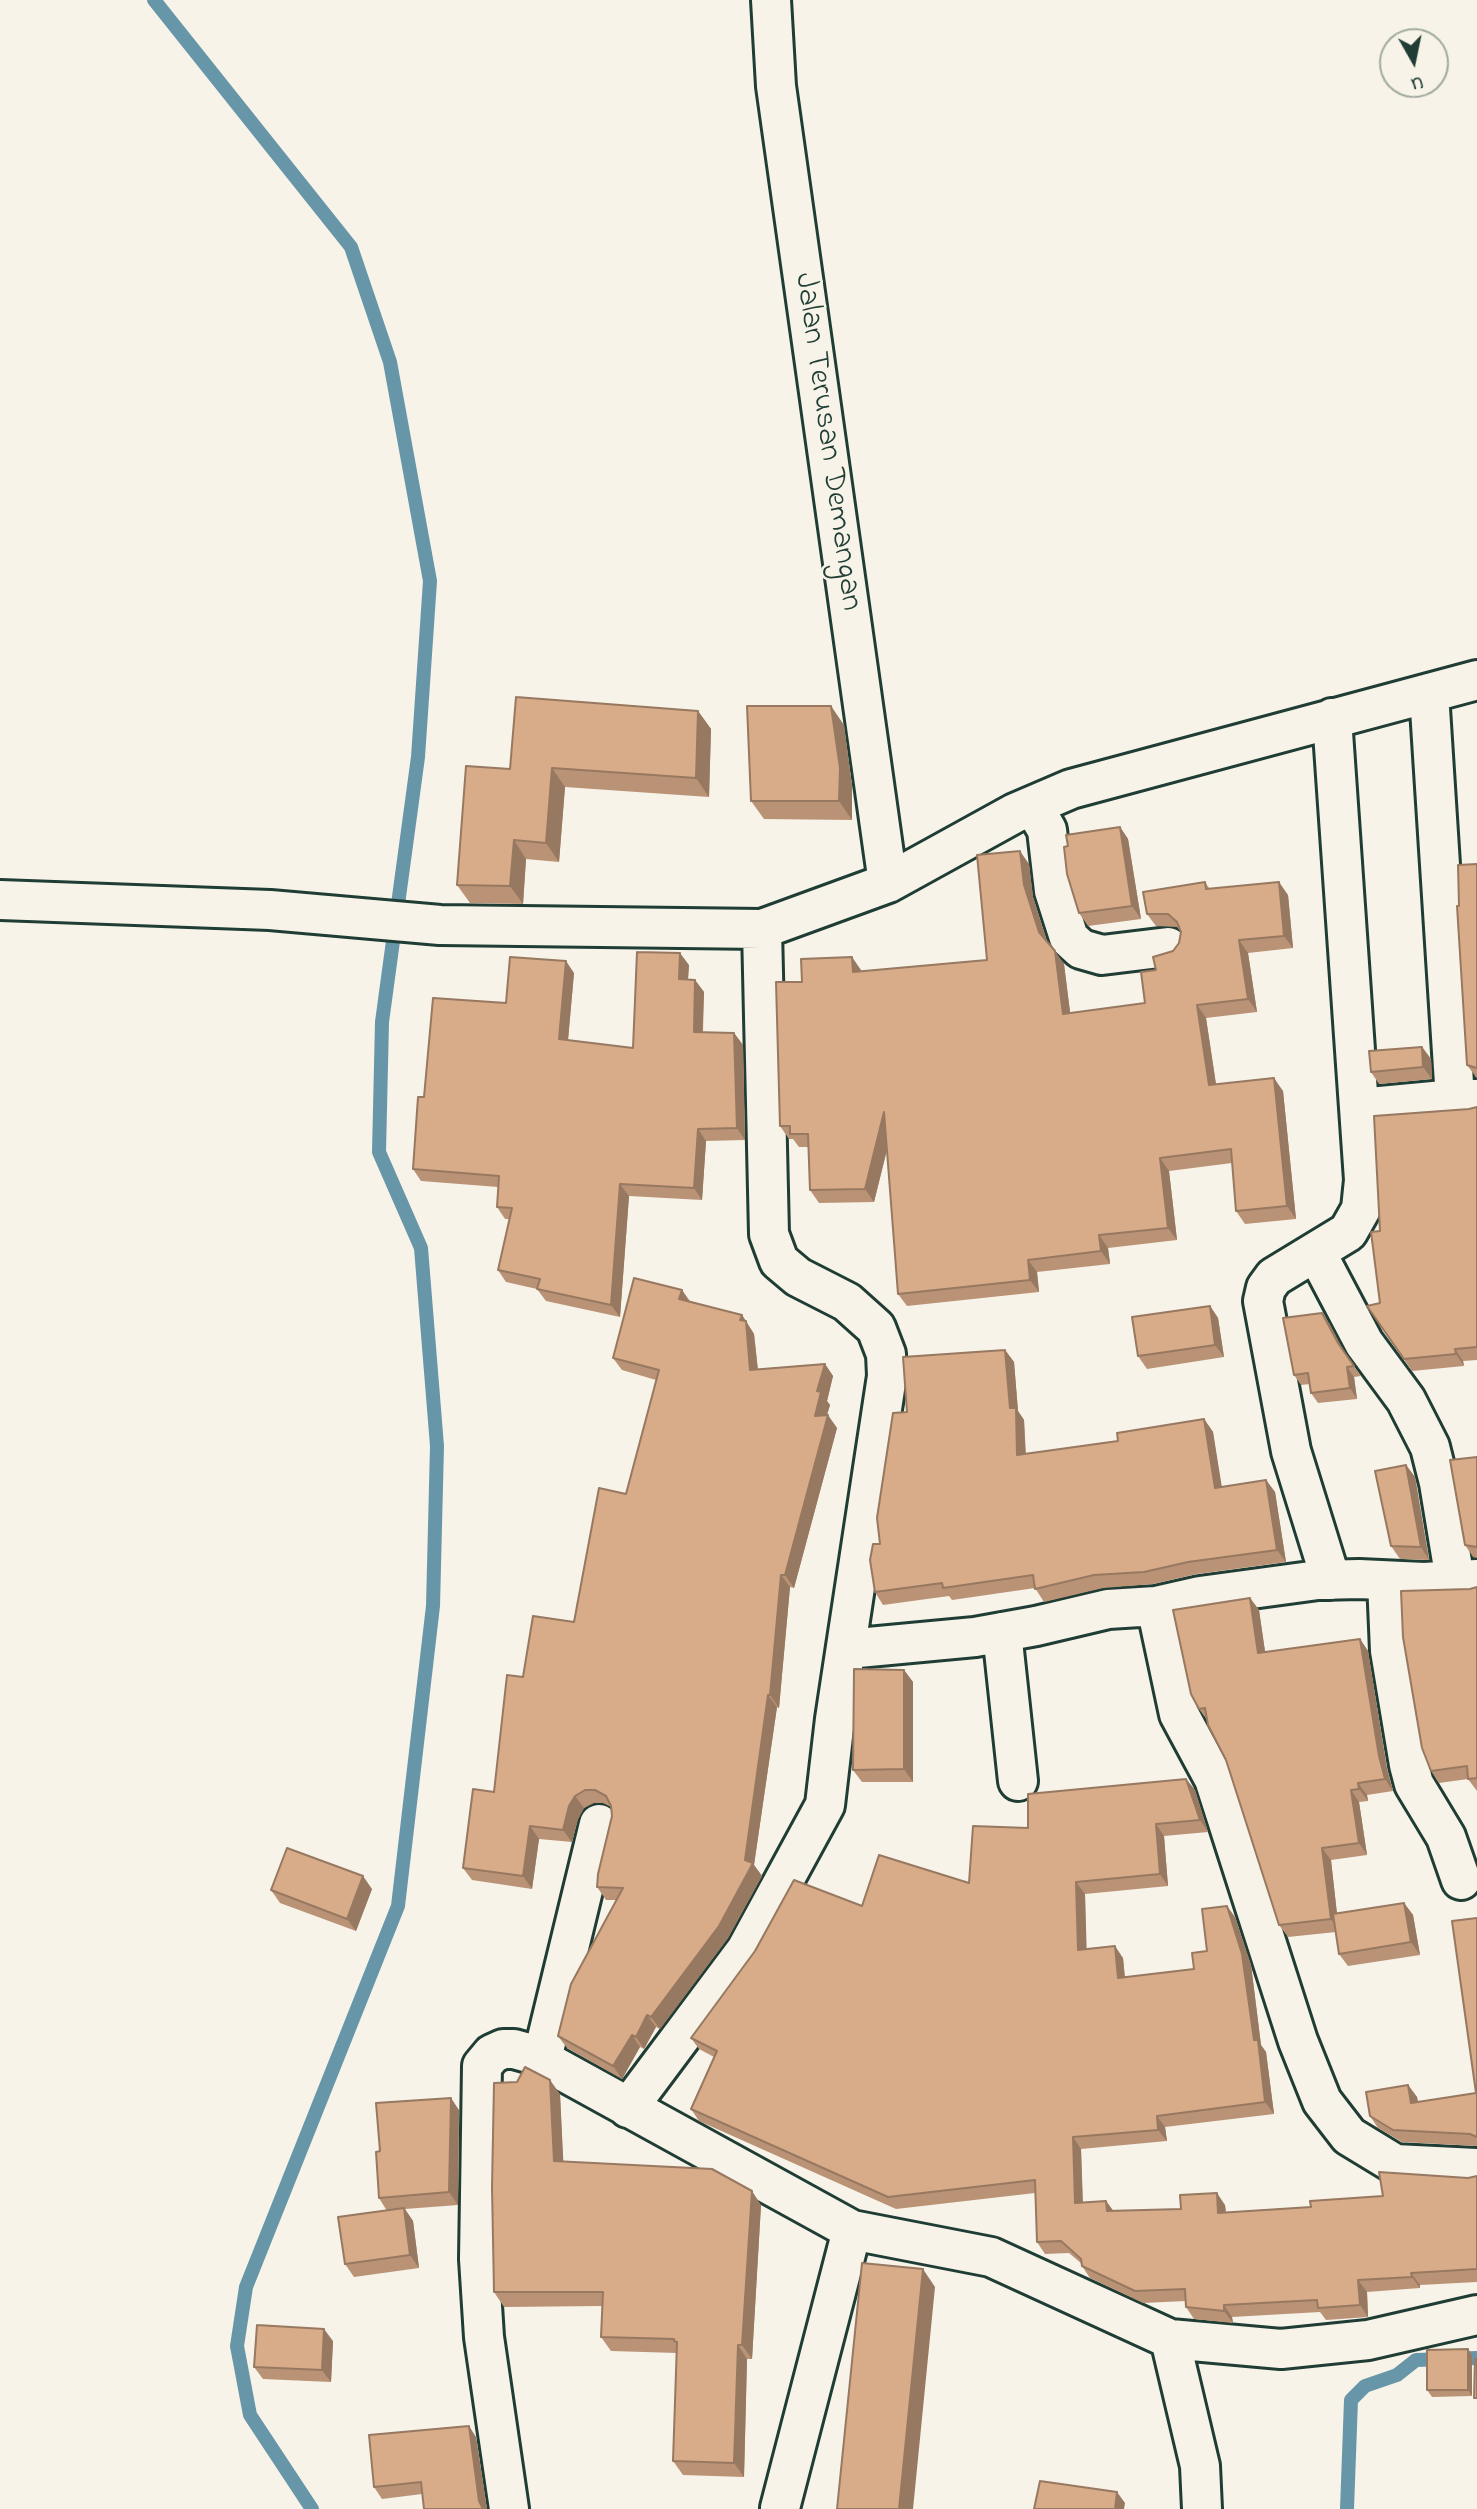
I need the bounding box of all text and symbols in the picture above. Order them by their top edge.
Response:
north arrow [1379,28,1449,98]
text: U [1409,68,1425,97]
street label: Jalan Terusan Demangan [783,271,869,613]

